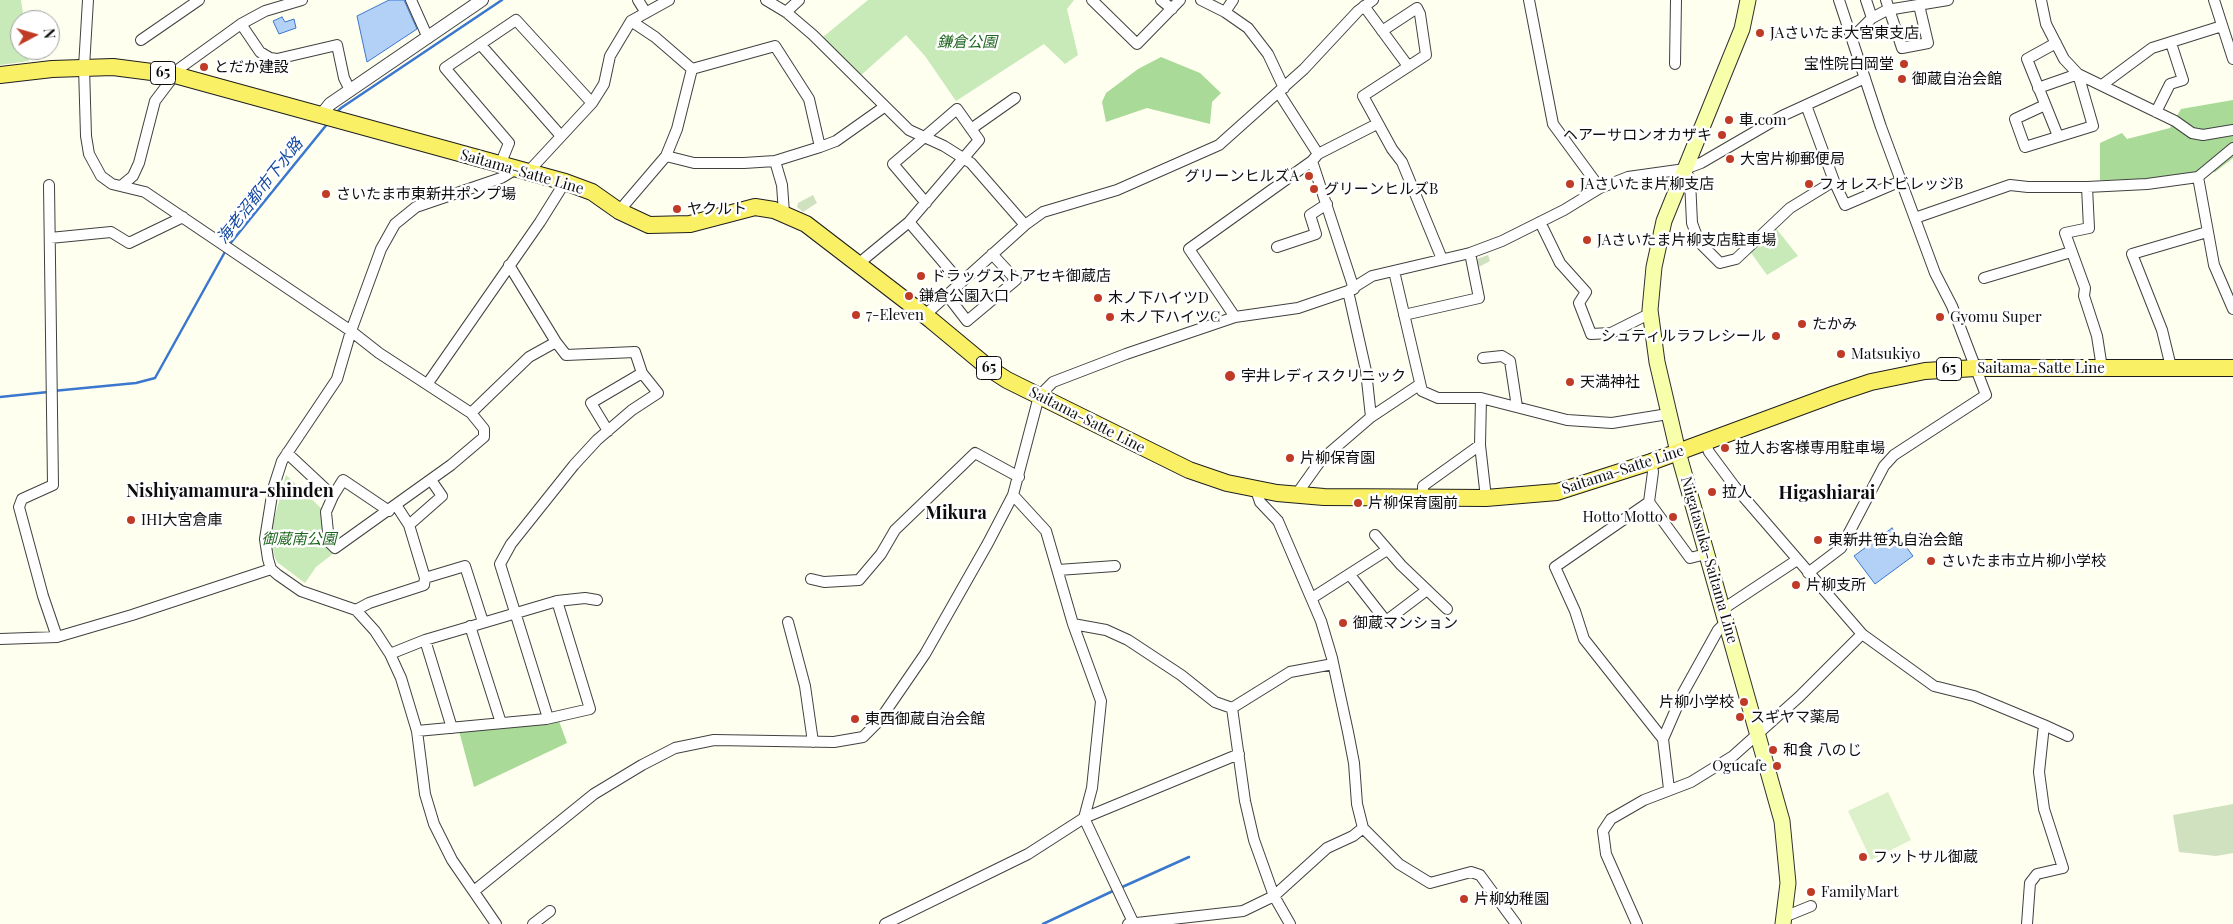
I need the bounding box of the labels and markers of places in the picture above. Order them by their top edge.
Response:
place label: JAさいたま大宮東支店 [1770,24,1919,42]
marker: JAさいたま大宮東支店 [1754,27,1766,39]
place label: 宝性院白岡堂 [1804,55,1894,73]
place label: とだか建設 [214,58,289,76]
marker: 宝性院白岡堂 [1898,58,1910,70]
marker: とだか建設 [198,61,210,73]
place label: 御蔵自治会館 [1912,70,2002,88]
marker: 御蔵自治会館 [1896,73,1908,85]
place label: 車.com [1739,111,1787,129]
marker: 車.com [1723,114,1735,126]
place label: ヘアーサロンオカザキ [1563,126,1712,144]
marker: ヘアーサロンオカザキ [1716,129,1728,141]
place label: 大宮片柳郵便局 [1740,150,1845,168]
marker: 大宮片柳郵便局 [1724,153,1736,165]
place label: グリーンヒルズA [1185,167,1299,185]
marker: グリーンヒルズA [1303,170,1315,182]
place label: JAさいたま片柳支店 [1580,175,1714,193]
place label: フォレストビレッジB [1819,175,1963,193]
marker: JAさいたま片柳支店 [1564,178,1576,190]
marker: フォレストビレッジB [1803,178,1815,190]
place label: グリーンヒルズB [1324,180,1438,198]
marker: グリーンヒルズB [1308,183,1320,195]
place label: さいたま市東新井ポンプ場 [336,185,516,203]
marker: さいたま市東新井ポンプ場 [320,188,332,200]
place label: ヤクルト [687,200,747,218]
marker: ヤクルト [671,203,683,215]
place label: JAさいたま片柳支店駐車場 [1597,231,1776,249]
marker: JAさいたま片柳支店駐車場 [1581,234,1593,246]
place label: ドラッグストアセキ御蔵店 [931,267,1111,285]
marker: ドラッグストアセキ御蔵店 [915,270,927,282]
place label: 鎌倉公園入口 [919,287,1009,305]
place label: 木ノ下ハイツD [1108,289,1209,307]
marker: 鎌倉公園入口 [903,290,915,302]
marker: 木ノ下ハイツD [1092,292,1104,304]
place label: 7-Eleven [866,306,924,324]
place label: 木ノ下ハイツC [1120,308,1220,326]
place label: Gyomu Super [1950,308,2042,326]
marker: 7-Eleven [850,309,862,321]
marker: 木ノ下ハイツC [1104,311,1116,323]
marker: Gyomu Super [1934,311,1946,323]
place label: たかみ [1812,315,1857,333]
marker: たかみ [1796,318,1808,330]
place label: シュティルラフレシール [1601,327,1766,345]
marker: シュティルラフレシール [1770,330,1782,342]
place label: Matsukiyo [1851,345,1920,363]
marker: Matsukiyo [1835,348,1847,360]
place label: 宇井レディスクリニック [1241,367,1406,385]
marker: 宇井レディスクリニック [1223,369,1237,383]
place label: 天満神社 [1580,373,1640,391]
marker: 天満神社 [1564,376,1576,388]
place label: 拉人お客様専用駐車場 [1735,439,1885,457]
marker: 拉人お客様専用駐車場 [1719,442,1731,454]
place label: 片柳保育園 [1300,449,1375,467]
marker: 片柳保育園 [1284,452,1296,464]
place label: 拉人 [1722,483,1752,501]
marker: 拉人 [1706,486,1718,498]
place label: 片柳保育園前 [1368,494,1458,512]
marker: 片柳保育園前 [1352,497,1364,509]
place label: Hotto Motto [1582,508,1663,526]
place label: IHI大宮倉庫 [141,511,223,529]
marker: Hotto Motto [1667,511,1679,523]
marker: IHI大宮倉庫 [125,514,137,526]
place label: 東新井笹丸自治会館 [1828,531,1963,549]
marker: 東新井笹丸自治会館 [1812,534,1824,546]
place label: さいたま市立片柳小学校 [1941,552,2106,570]
marker: さいたま市立片柳小学校 [1925,555,1937,567]
place label: 片柳支所 [1806,576,1866,594]
marker: 片柳支所 [1790,579,1802,591]
place label: 御蔵マンション [1353,614,1458,632]
marker: 御蔵マンション [1337,617,1349,629]
place label: 片柳小学校 [1659,693,1734,711]
marker: 片柳小学校 [1738,696,1750,708]
place label: スギヤマ薬局 [1750,708,1840,726]
place label: 東西御蔵自治会館 [865,710,985,728]
marker: スギヤマ薬局 [1734,711,1746,723]
marker: 東西御蔵自治会館 [849,713,861,725]
place label: 和食 八のじ [1783,741,1862,759]
marker: 和食 八のじ [1767,744,1779,756]
place label: Ogucafe [1712,757,1767,775]
marker: Ogucafe [1771,760,1783,772]
place label: フットサル御蔵 [1873,848,1978,866]
marker: フットサル御蔵 [1857,851,1869,863]
place label: FamilyMart [1821,883,1899,901]
marker: FamilyMart [1805,886,1817,898]
place label: 片柳幼稚園 [1474,890,1549,908]
marker: 片柳幼稚園 [1458,893,1470,905]

